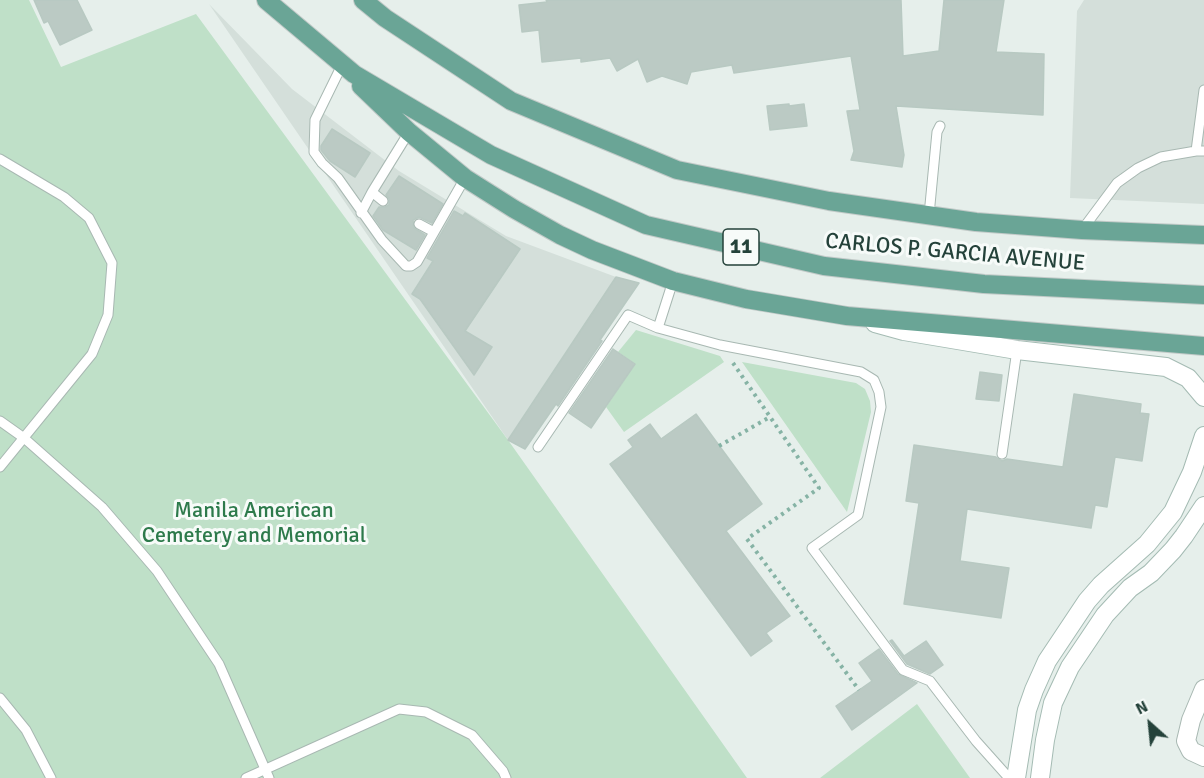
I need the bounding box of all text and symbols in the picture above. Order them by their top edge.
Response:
street label: CARLOS P. GARCIA AVENUE [824,228,1086,278]
road number: 11 [723,229,759,265]
park label: Manila American Cemetery and Memorial [142,498,366,550]
north arrow [1120,694,1180,754]
text: N [1132,697,1151,719]

